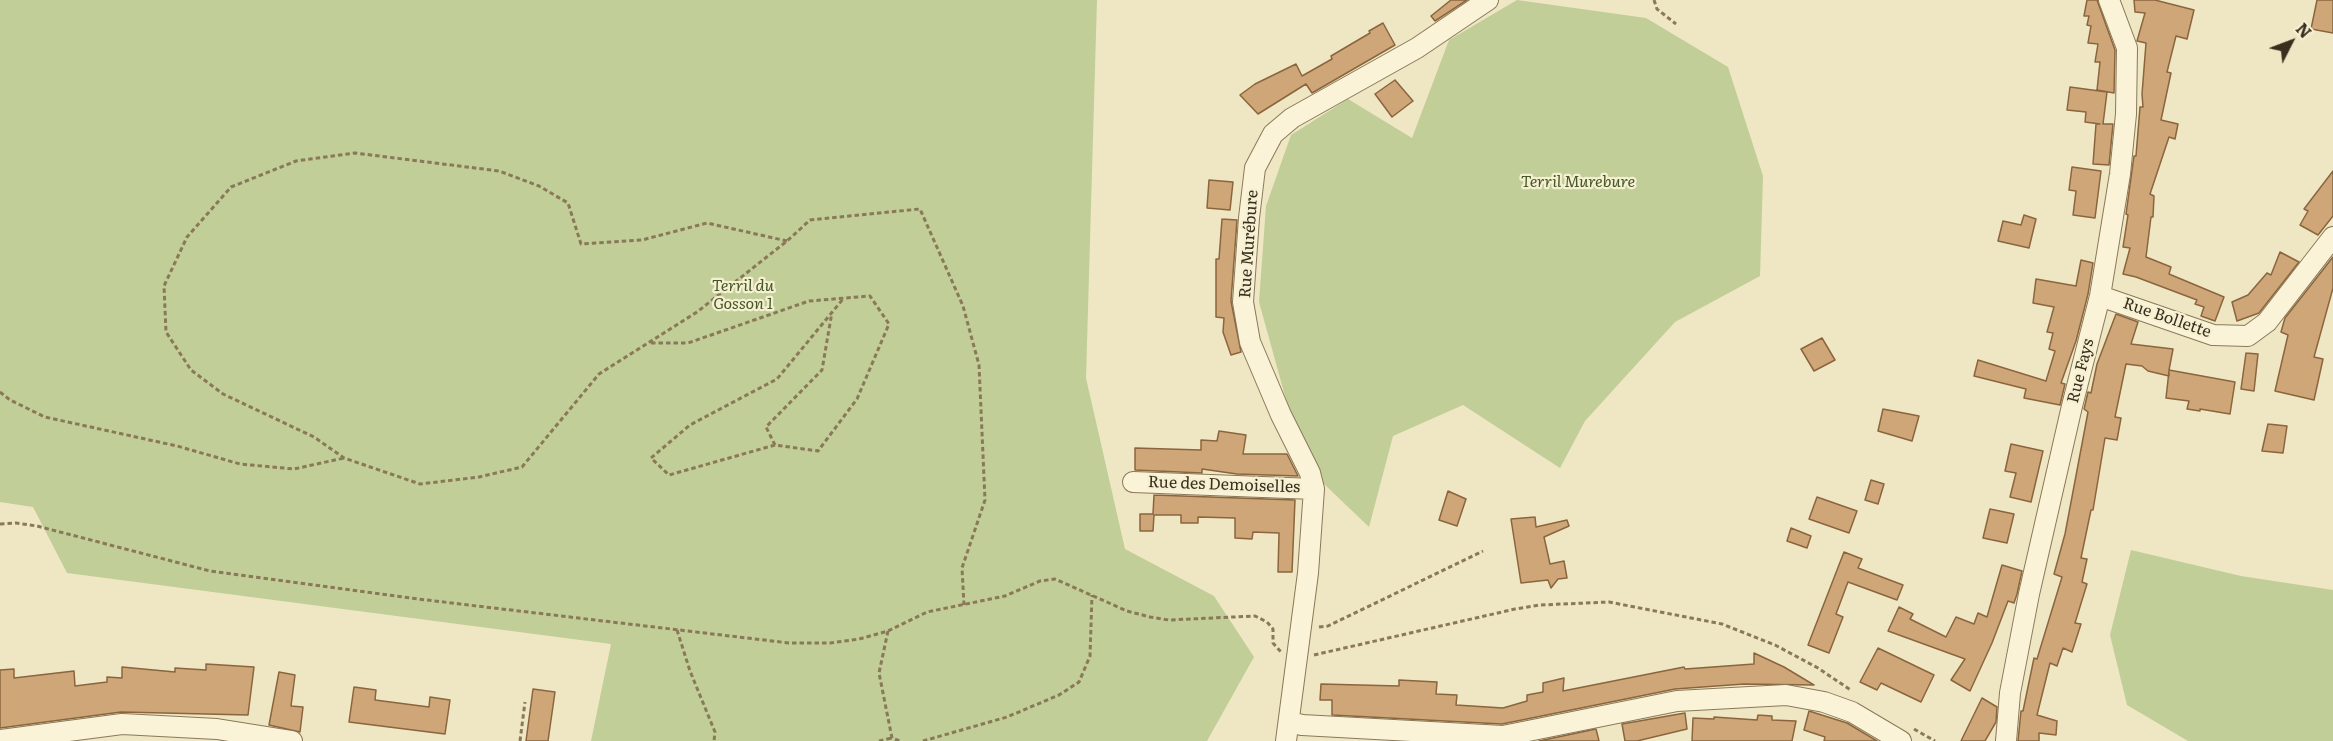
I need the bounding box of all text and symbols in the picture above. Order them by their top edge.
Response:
north arrow [2261,12,2321,72]
text: N [2291,17,2318,43]
park label: Terril Murebure [1521,172,1635,192]
street label: Rue Murébure [1236,189,1262,299]
park label: Terril du Gosson 1 [712,276,774,314]
street label: Rue Bollette [2120,294,2214,342]
street label: Rue Fays [2064,337,2098,405]
street label: Rue des Demoiselles [1148,473,1300,497]

